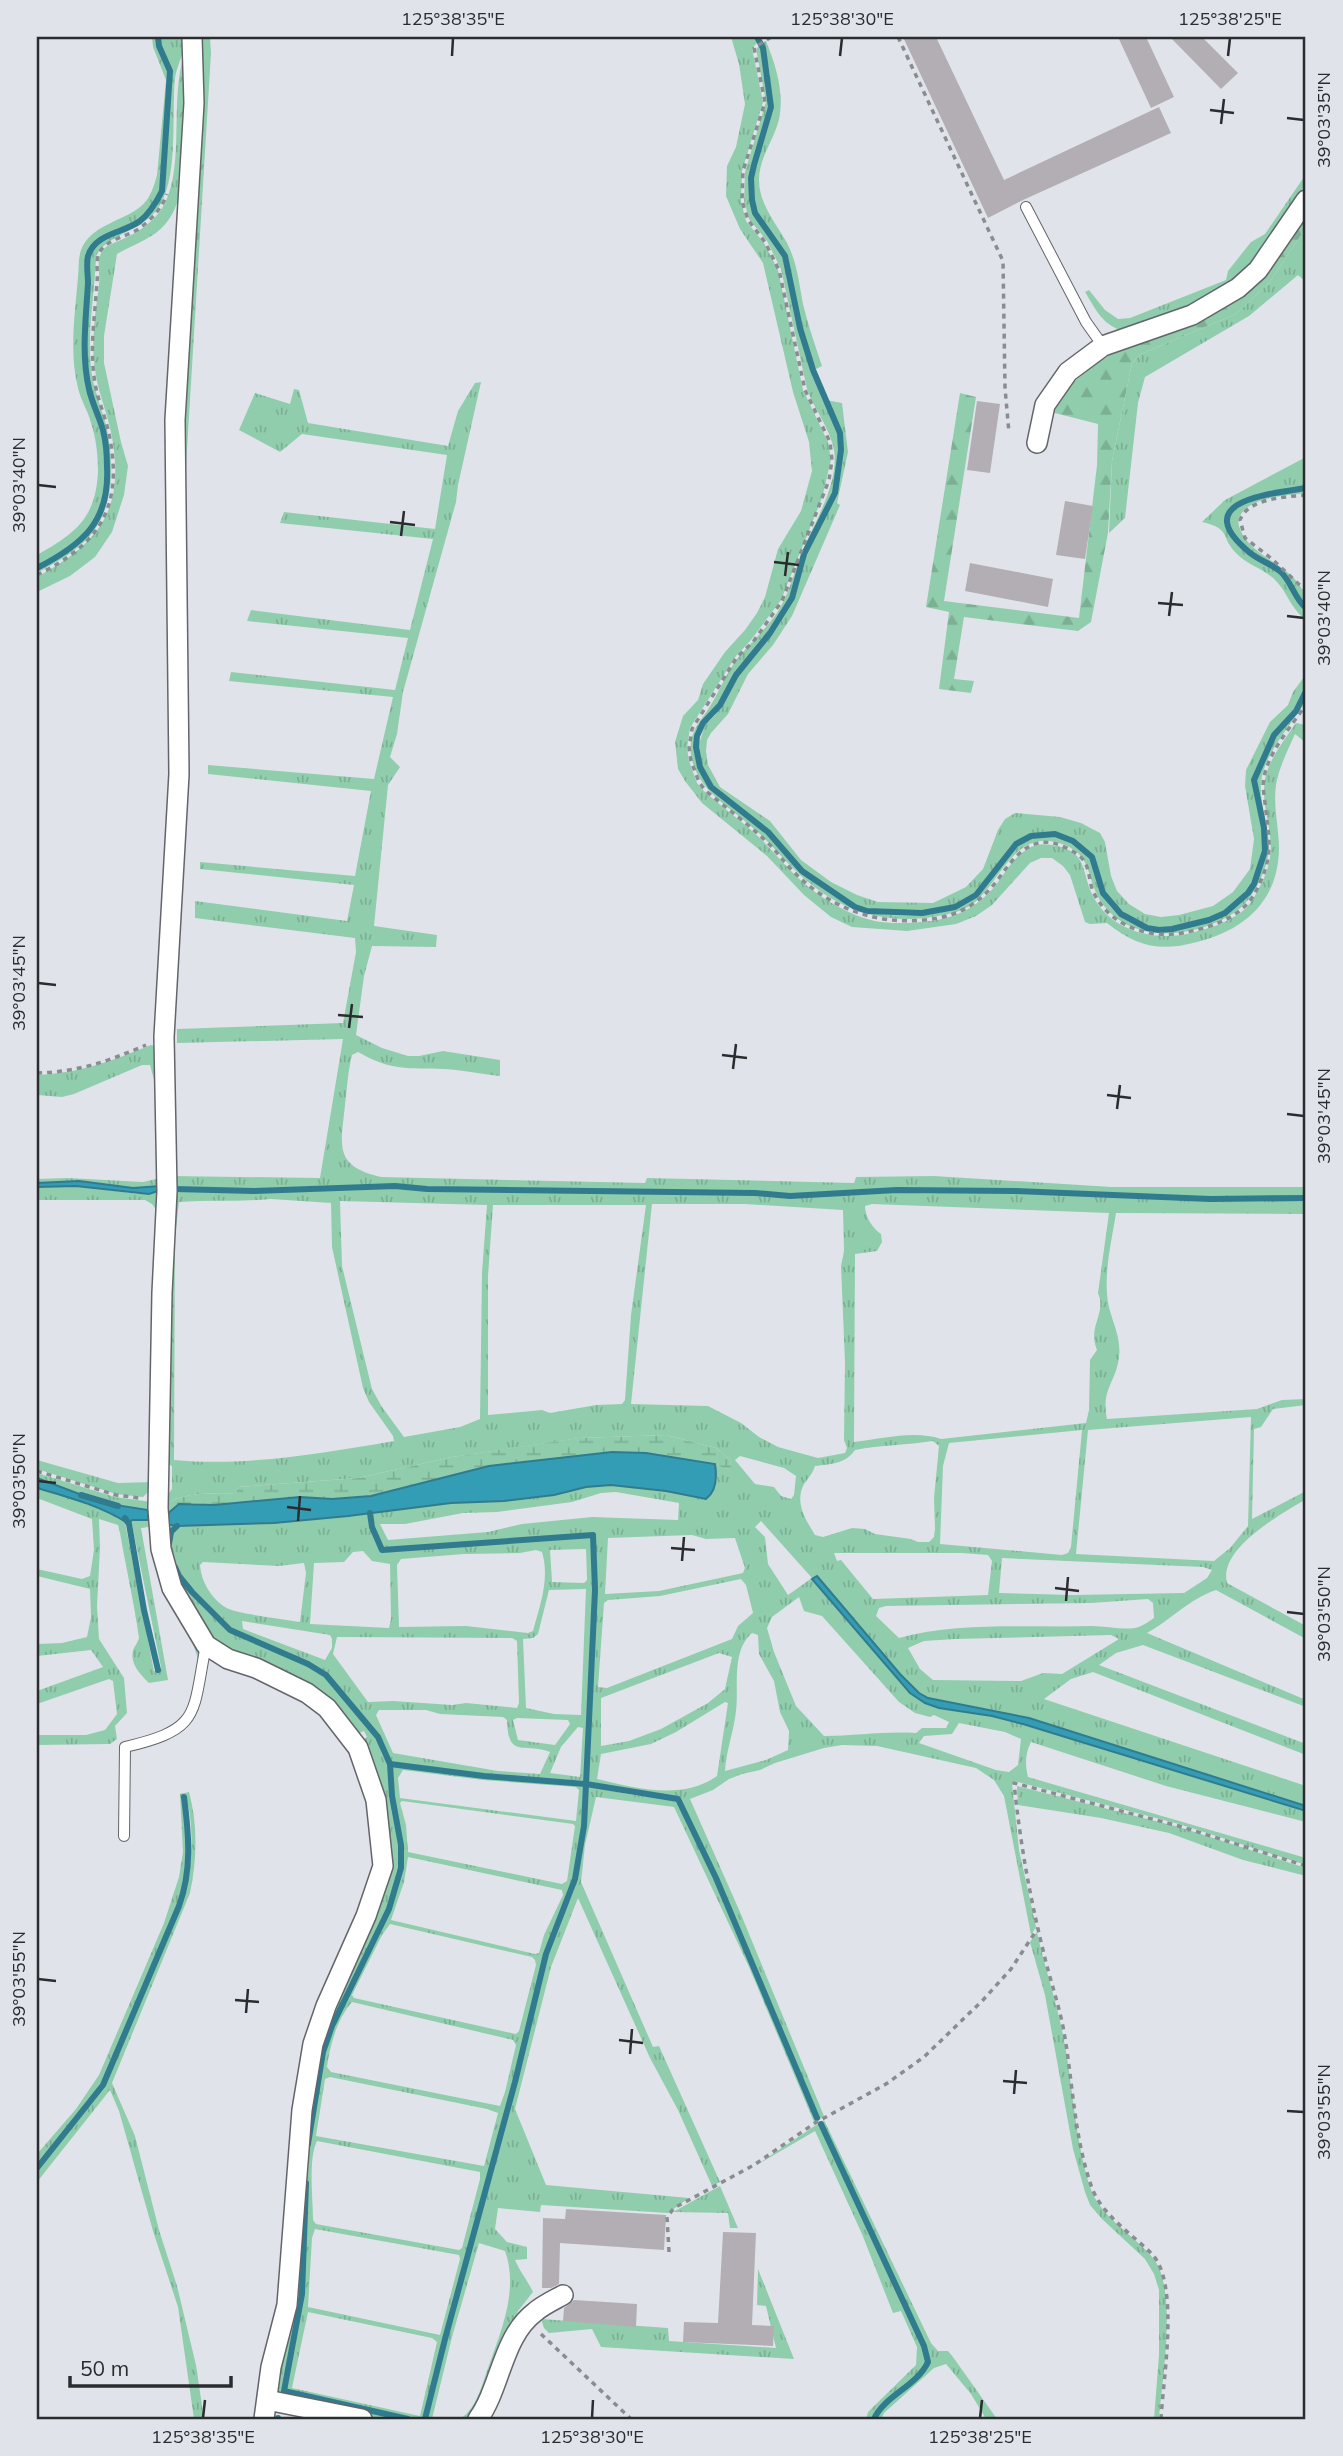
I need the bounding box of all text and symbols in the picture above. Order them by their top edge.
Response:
text: 125°38'35"E [401,7,505,30]
text: 125°38'30"E [790,7,894,30]
text: 125°38'25"E [1178,7,1282,30]
text: 39°03'35"N [1312,72,1335,168]
text: 39°03'40"N [7,437,30,533]
text: 39°03'40"N [1312,570,1335,666]
text: 39°03'45"N [7,935,30,1031]
text: 39°03'45"N [1312,1068,1335,1164]
text: 39°03'50"N [7,1433,30,1529]
text: 39°03'50"N [1312,1566,1335,1662]
text: 39°03'55"N [7,1931,30,2027]
text: 39°03'55"N [1312,2064,1335,2160]
scale bar [70,2344,231,2388]
text: 50 m [80,2355,129,2381]
text: 125°38'35"E [151,2425,255,2448]
text: 125°38'30"E [540,2425,644,2448]
text: 125°38'25"E [928,2425,1032,2448]

